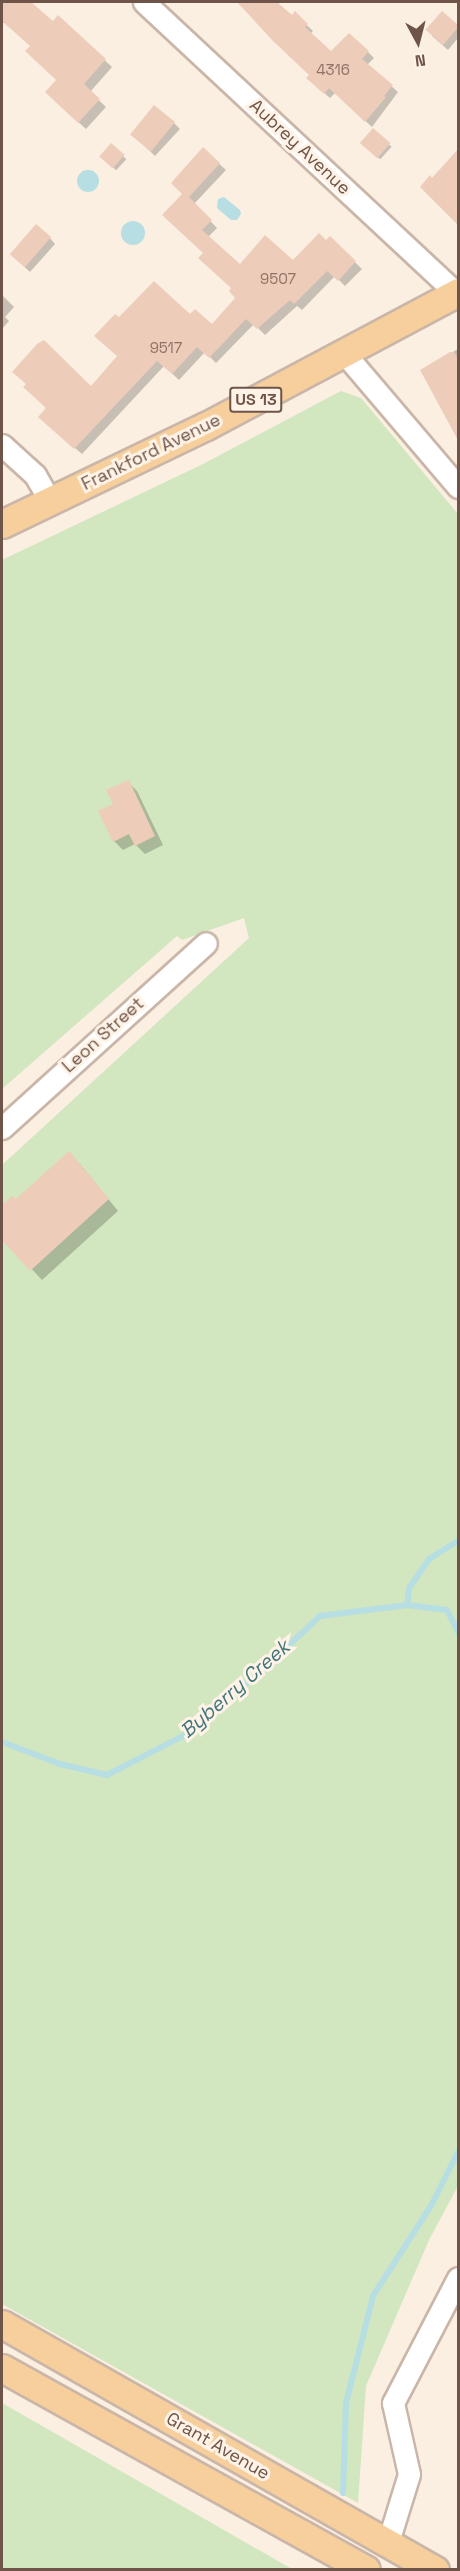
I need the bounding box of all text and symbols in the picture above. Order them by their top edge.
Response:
north arrow [388,12,448,72]
text: N [414,49,427,71]
house number: 4316 [316,61,350,79]
street label: Aubrey Avenue [245,95,355,199]
house number: 9507 [260,270,296,288]
house number: 9517 [150,339,182,357]
road number: US 13 [229,387,283,413]
street label: Frankford Avenue [78,409,224,495]
street label: Leon Street [58,993,148,1077]
water label: Byberry Creek [175,1635,295,1743]
street label: Grant Avenue [162,2408,274,2484]

